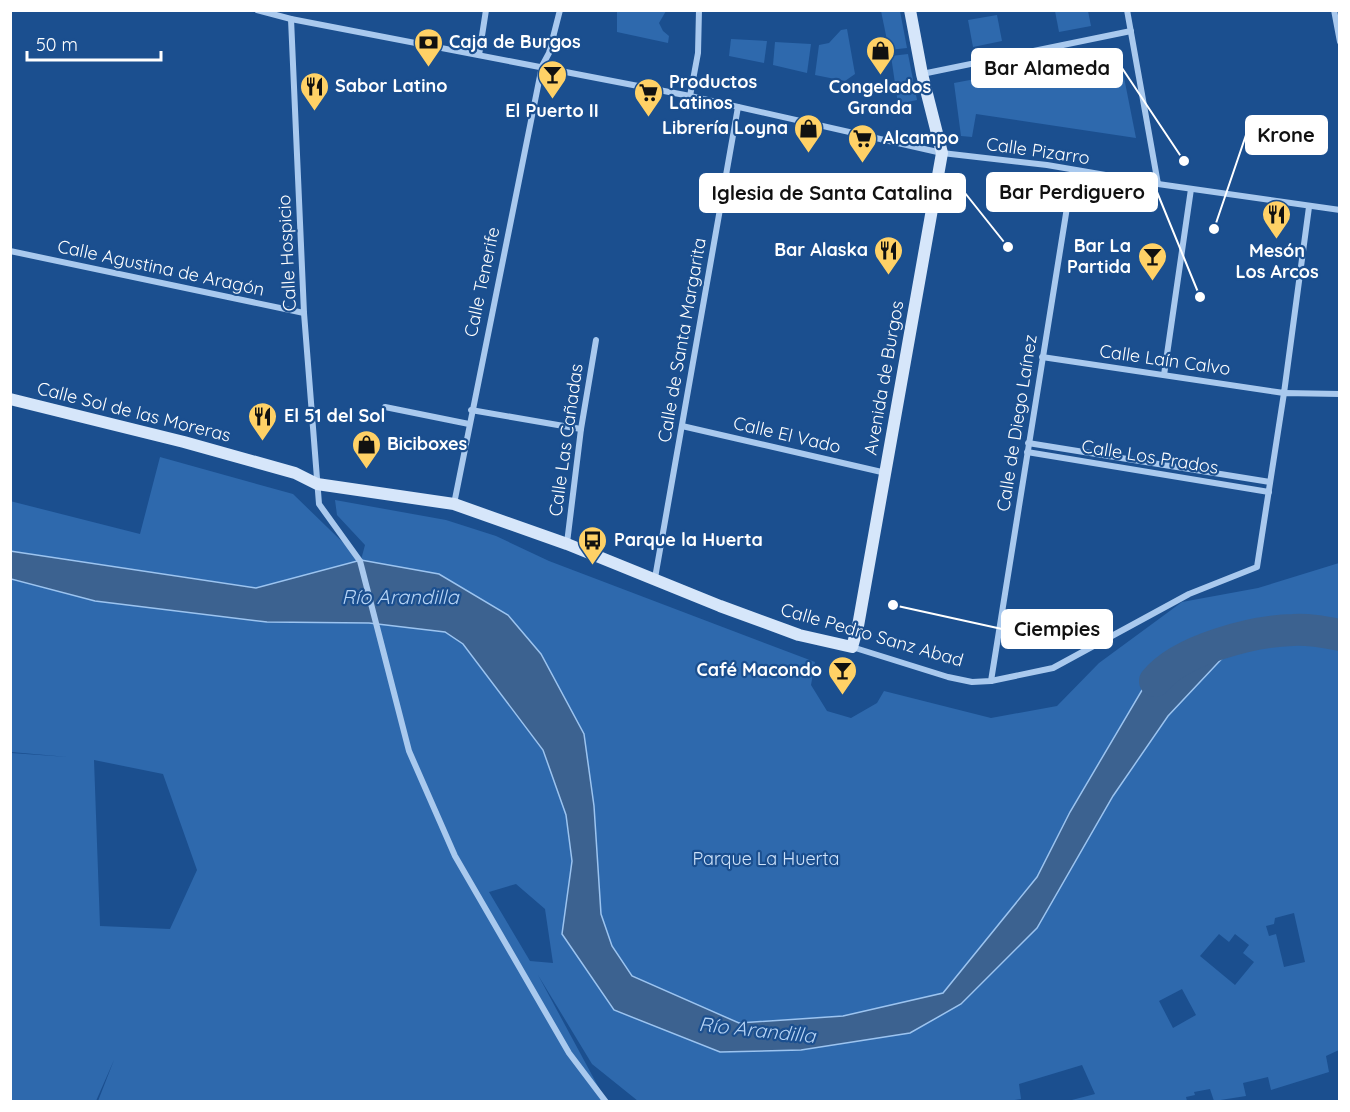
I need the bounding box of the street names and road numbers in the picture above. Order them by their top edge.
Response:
street label: Calle Pizarro [985,132,1091,169]
street label: Calle Hospicio [272,194,301,312]
street label: Calle Tenerife [459,225,504,339]
street label: Calle Agustina de Aragón [55,234,267,301]
street label: Calle de Santa Margarita [652,236,711,444]
street label: Avenida de Burgos [859,299,908,457]
street label: Calle de Diego Laínez [991,333,1042,513]
street label: Calle Laín Calvo [1098,339,1232,380]
street label: Calle Las Cañadas [543,362,588,518]
street label: Calle Sol de las Moreras [35,376,233,447]
street label: Calle El Vado [731,411,843,458]
street label: Calle Los Prados [1080,434,1220,479]
street label: Calle Pedro Sanz Abad [778,597,966,672]

